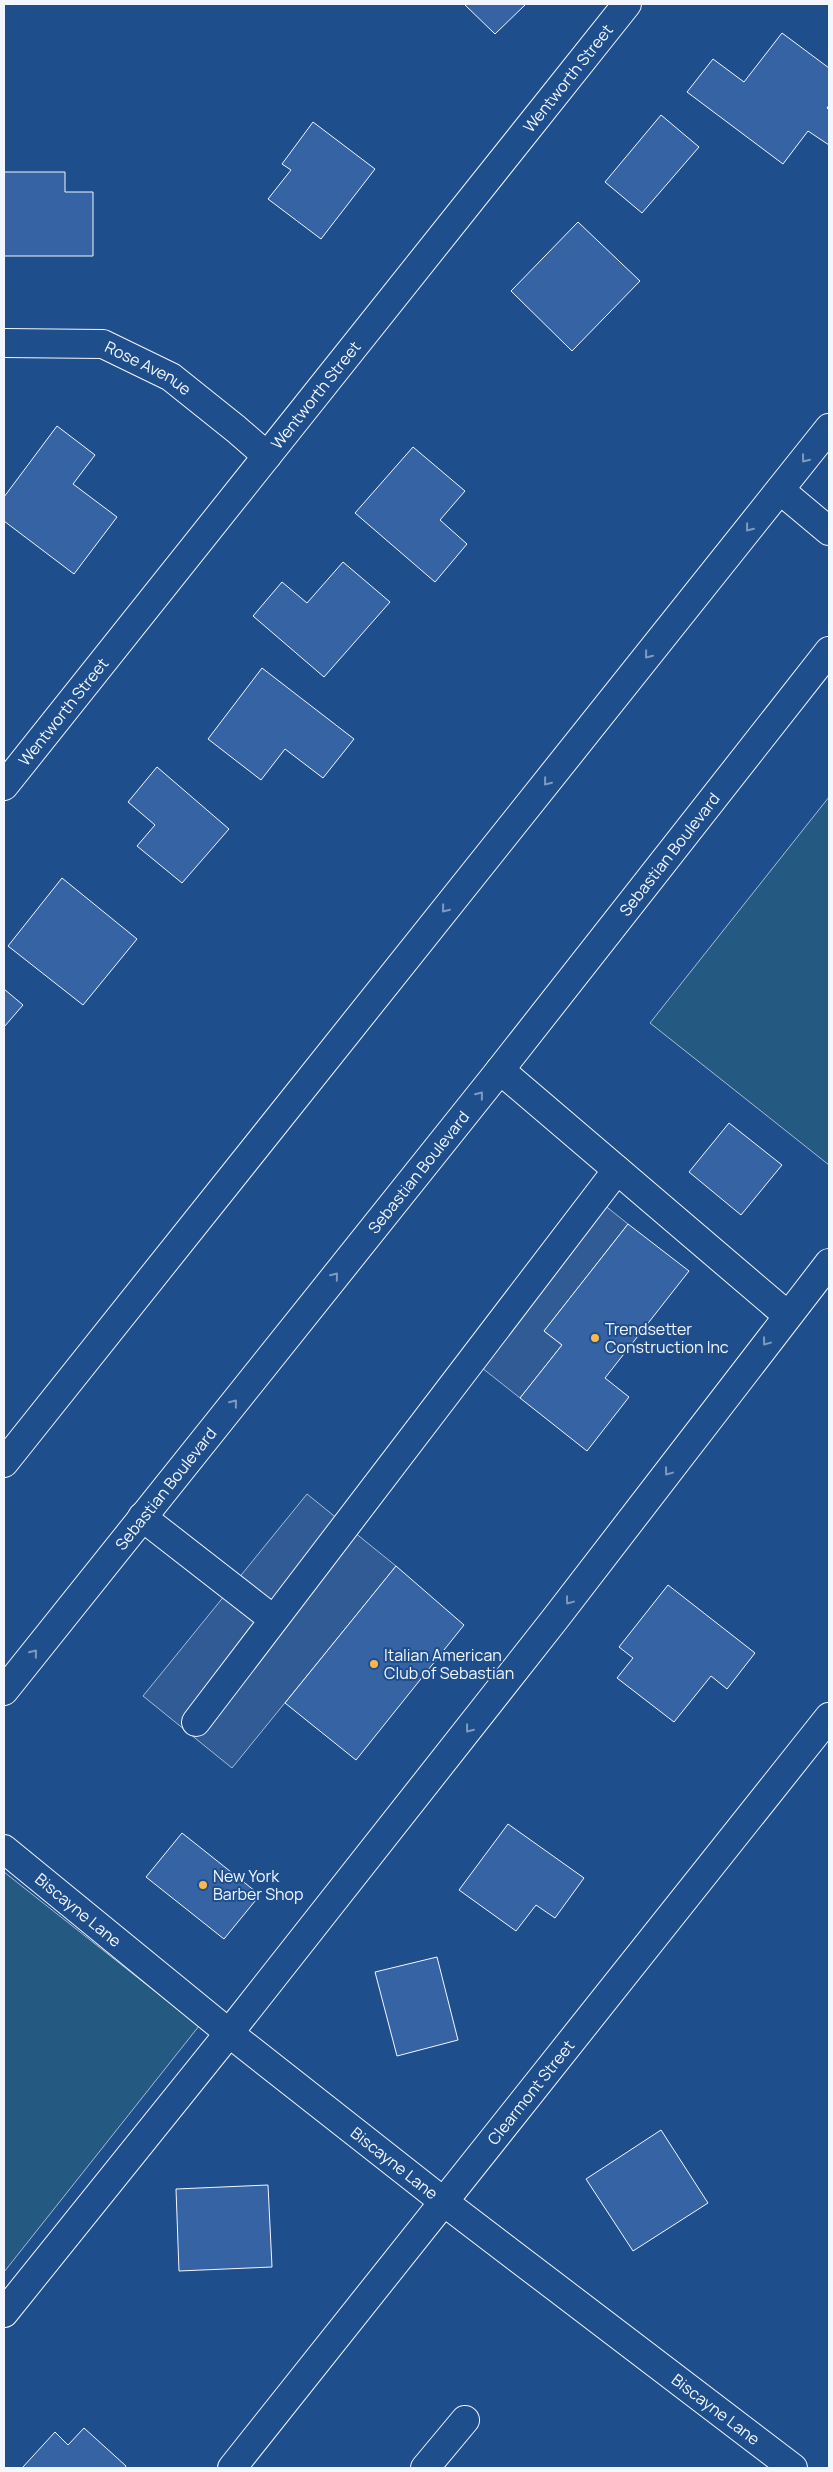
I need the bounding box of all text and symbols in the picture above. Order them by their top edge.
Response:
street label: Wentworth Street [518,20,618,137]
street label: Rose Avenue [101,336,196,400]
street label: Wentworth Street [266,336,365,454]
one-way arrow [802,453,810,462]
one-way arrow [747,522,755,531]
one-way arrow [645,649,654,659]
street label: Wentworth Street [13,653,113,770]
one-way arrow [544,776,552,785]
street label: Sebastian Boulevard [614,788,725,921]
one-way arrow [443,903,451,912]
one-way arrow [475,1091,484,1100]
street label: Sebastian Boulevard [363,1106,474,1238]
one-way arrow [330,1273,338,1282]
place label: Trendsetter Construction Inc [605,1318,729,1358]
marker: Trendsetter Construction Inc [589,1332,601,1344]
one-way arrow [764,1336,772,1345]
one-way arrow [228,1400,236,1409]
street label: Sebastian Boulevard [110,1423,221,1554]
one-way arrow [665,1466,674,1476]
one-way arrow [567,1595,575,1604]
place label: Italian American Club of Sebastian [384,1644,514,1684]
one-way arrow [29,1650,37,1659]
marker: Italian American Club of Sebastian [368,1658,380,1670]
one-way arrow [467,1723,475,1732]
place label: New York Barber Shop [213,1865,304,1905]
street label: Biscayne Lane [30,1868,126,1952]
marker: New York Barber Shop [197,1879,209,1891]
street label: Clearmont Street [482,2035,579,2149]
street label: Biscayne Lane [346,2122,443,2204]
street label: Biscayne Lane [667,2368,765,2450]

